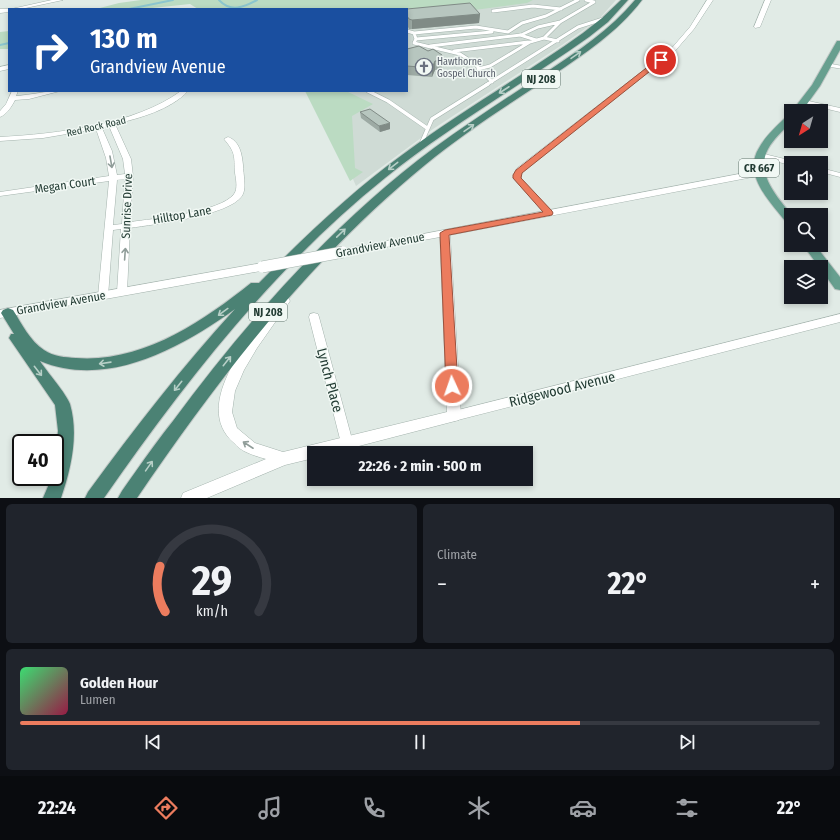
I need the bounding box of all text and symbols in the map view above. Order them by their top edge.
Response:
text: 130 m [90,22,158,55]
icon: right [24,24,76,76]
pin [644,43,678,77]
icon: arrive [650,49,672,71]
one-way arrow [571,51,582,59]
text: Grandview Avenue [90,56,226,78]
place label: Hawthorne Gospel Church [437,56,496,80]
church icon: Hawthorne Gospel Church [414,57,434,77]
road number: NJ 208 [522,70,560,88]
one-way arrow [499,86,510,94]
north arrow [784,104,828,148]
map controls [784,104,828,304]
street label: Red Rock Road [65,114,127,140]
one-way arrow [463,124,474,132]
one-way arrow [107,155,115,168]
button: sound [784,156,828,200]
road number: CR 667 [739,159,779,177]
one-way arrow [388,162,399,171]
street label: Sunrise Drive [119,173,135,239]
street label: Megan Court [34,174,96,196]
street label: Hilltop Lane [152,203,212,227]
button: search [784,208,828,252]
one-way arrow [336,228,346,238]
street label: Grandview Avenue [334,229,426,260]
one-way arrow [122,248,129,261]
button: layers [784,260,828,304]
street label: Grandview Avenue [15,288,107,318]
road number: NJ 208 [249,303,287,321]
one-way arrow [217,308,228,316]
street label: Lynch Place [313,346,346,414]
one-way arrow [222,356,231,367]
one-way arrow [99,359,112,367]
one-way arrow [34,365,43,376]
position arrow [431,365,473,407]
street label: Ridgewood Avenue [507,368,617,411]
one-way arrow [173,381,182,391]
speed limit sign: 40 [12,434,64,486]
one-way arrow [242,441,253,449]
text: 22:26 · 2 min · 500 m [358,457,482,475]
one-way arrow [145,461,153,472]
text: Climate [437,547,477,562]
text: 29 [190,555,232,605]
text: 22° [608,566,649,602]
text: − [437,571,447,598]
text: + [810,571,820,598]
text: km/h [196,602,227,619]
text: Golden Hour [80,674,158,692]
text: Lumen [80,692,116,707]
icon: previous [142,731,164,753]
icon: pause [409,731,431,753]
icon: next [676,731,698,753]
icon: directions [152,794,180,822]
icon: music [256,794,284,822]
icon: phone [360,794,388,822]
icon: climate [465,794,493,822]
icon: car [569,794,597,822]
icon: filters [673,794,701,822]
text: 22:24 [38,797,76,819]
text: 22° [777,797,802,819]

